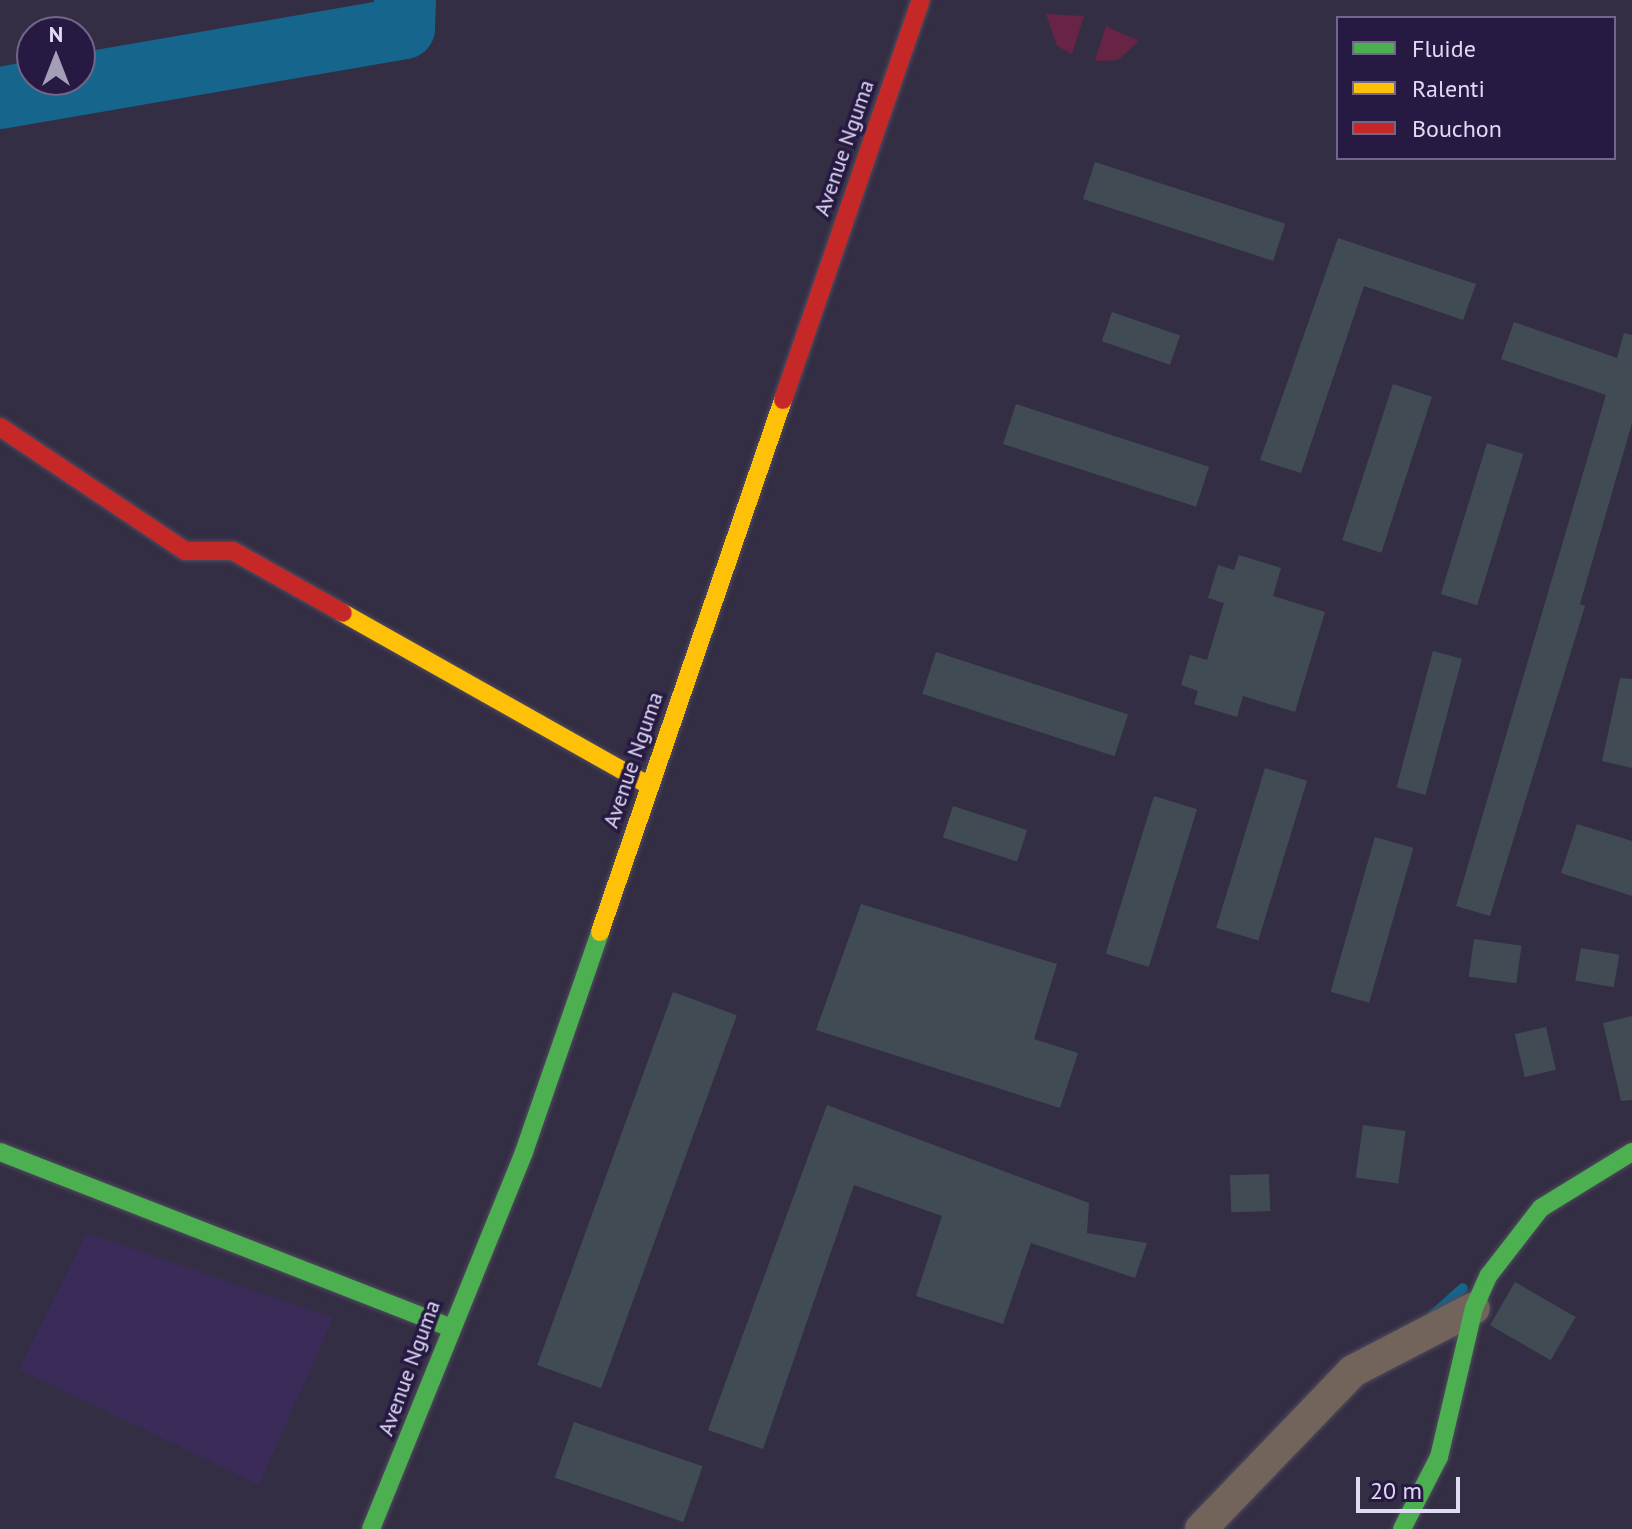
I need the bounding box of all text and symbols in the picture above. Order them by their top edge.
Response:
north arrow [16,16,96,96]
legend [1336,16,1616,160]
text: N [49,20,63,48]
text: Fluide [1412,33,1476,64]
text: Ralenti [1412,73,1485,104]
street label: Avenue Nguma [808,77,880,219]
text: Bouchon [1412,113,1502,144]
street label: Avenue Nguma [597,689,669,831]
street label: Avenue Nguma [372,1297,446,1439]
scale bar [1360,1461,1464,1511]
text: 20 m [1370,1475,1422,1506]

